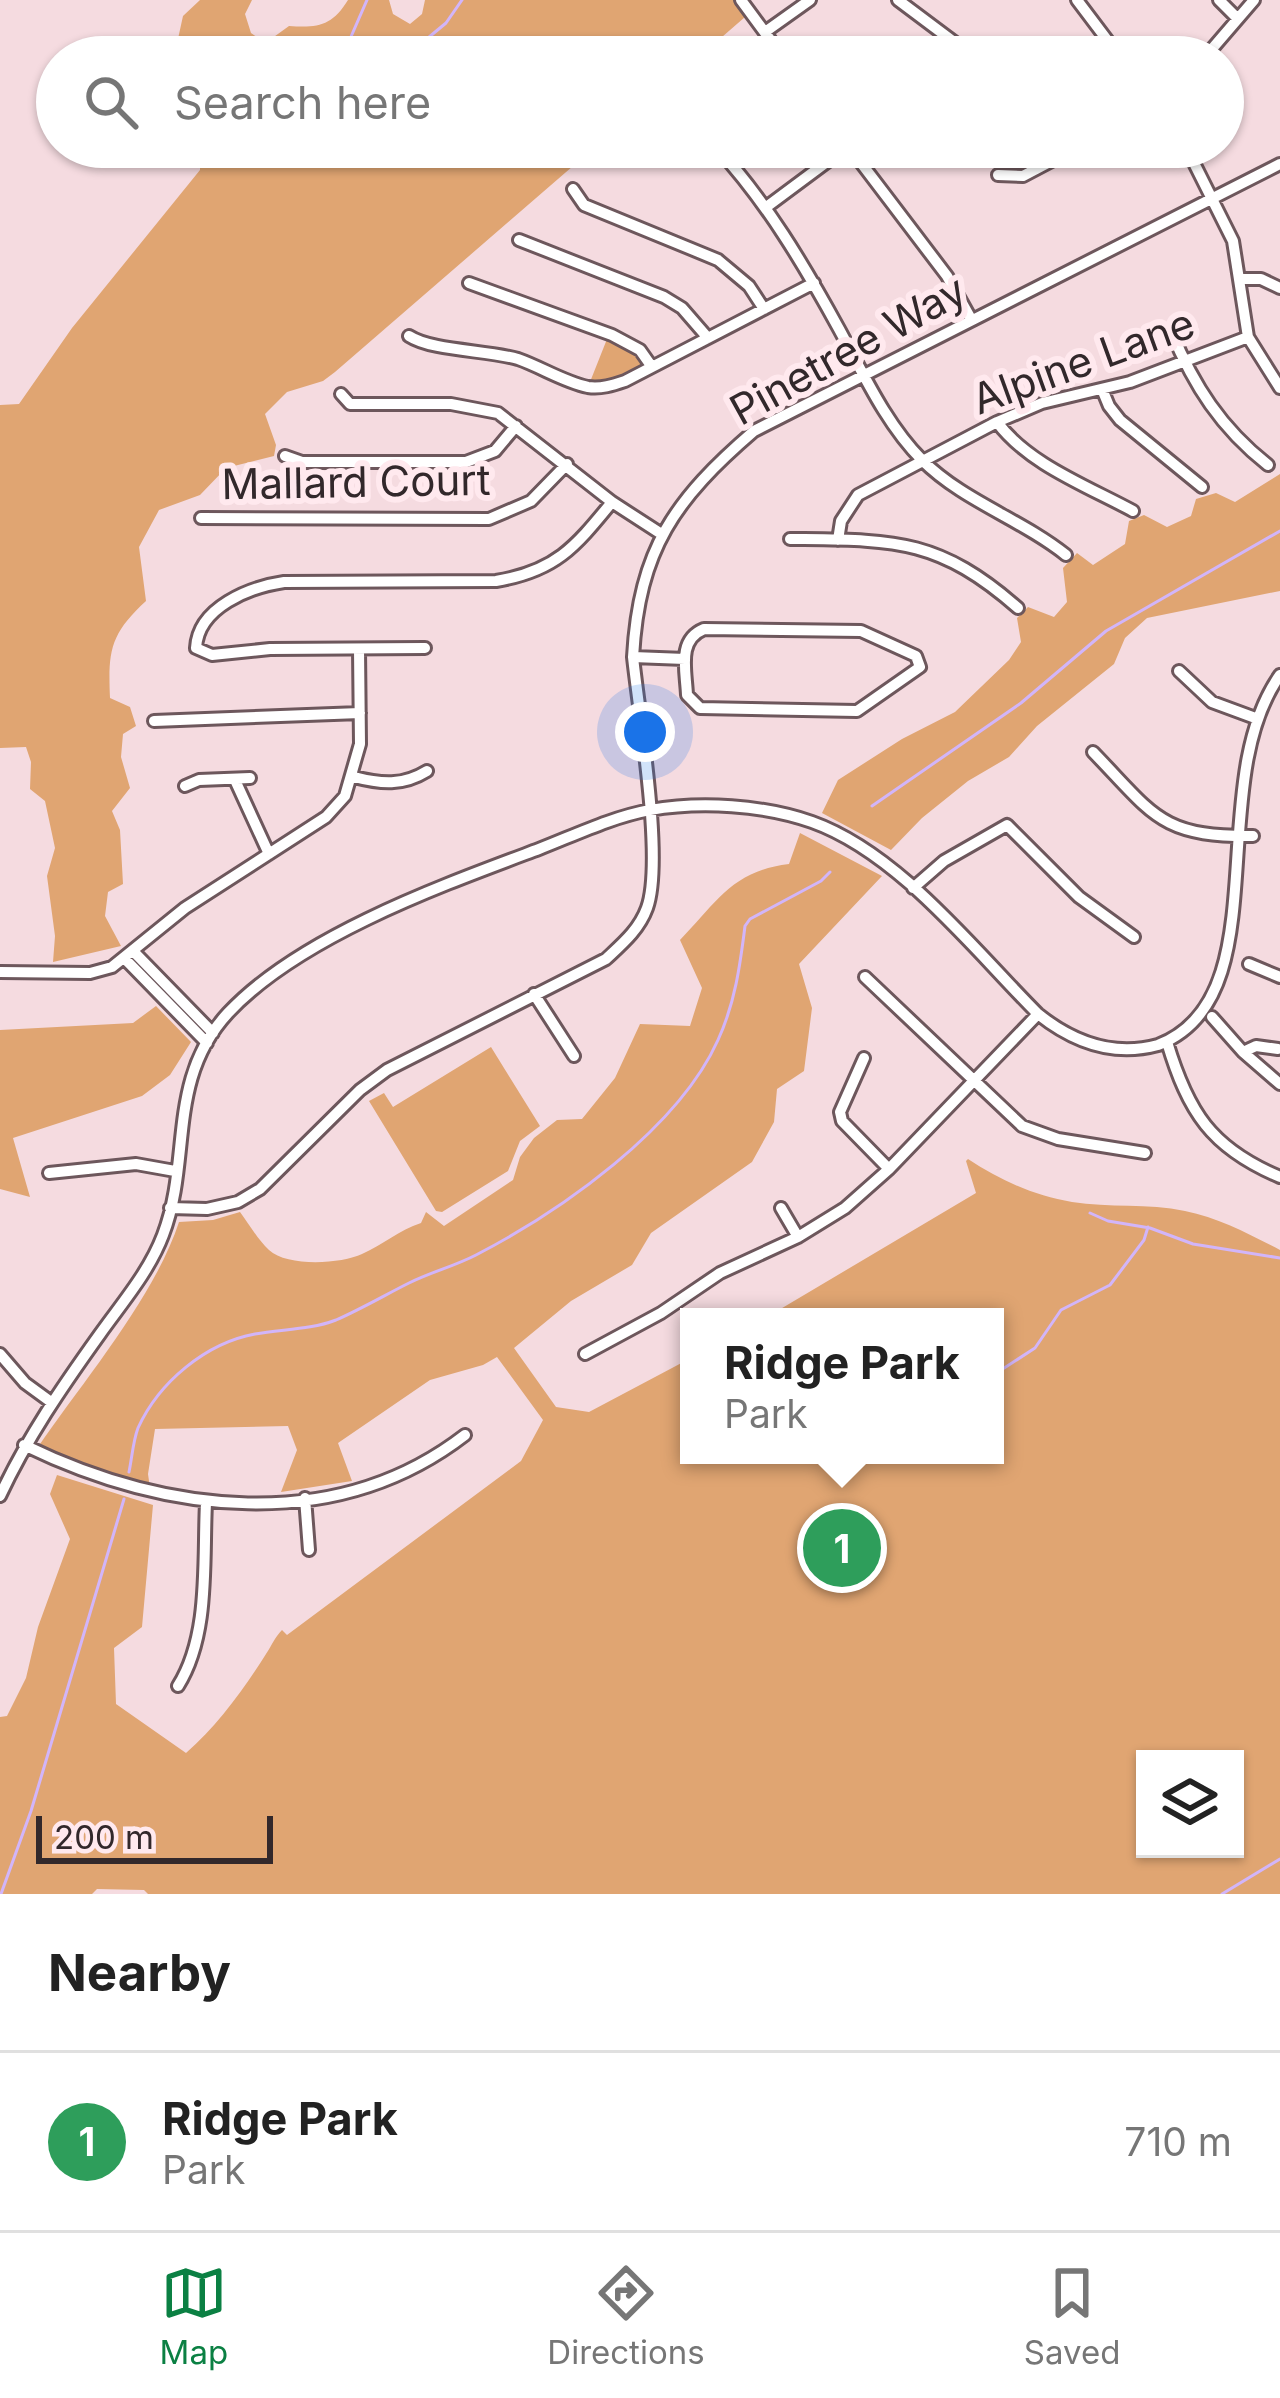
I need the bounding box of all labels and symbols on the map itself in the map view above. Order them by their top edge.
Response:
street label: Pinetree Way [721,264,975,435]
street label: Alpine Lane [965,297,1201,424]
street label: Mallard Court [221,454,491,509]
your location [615,702,675,762]
pin: 1 [803,1503,881,1593]
scale bar [36,1810,273,1863]

